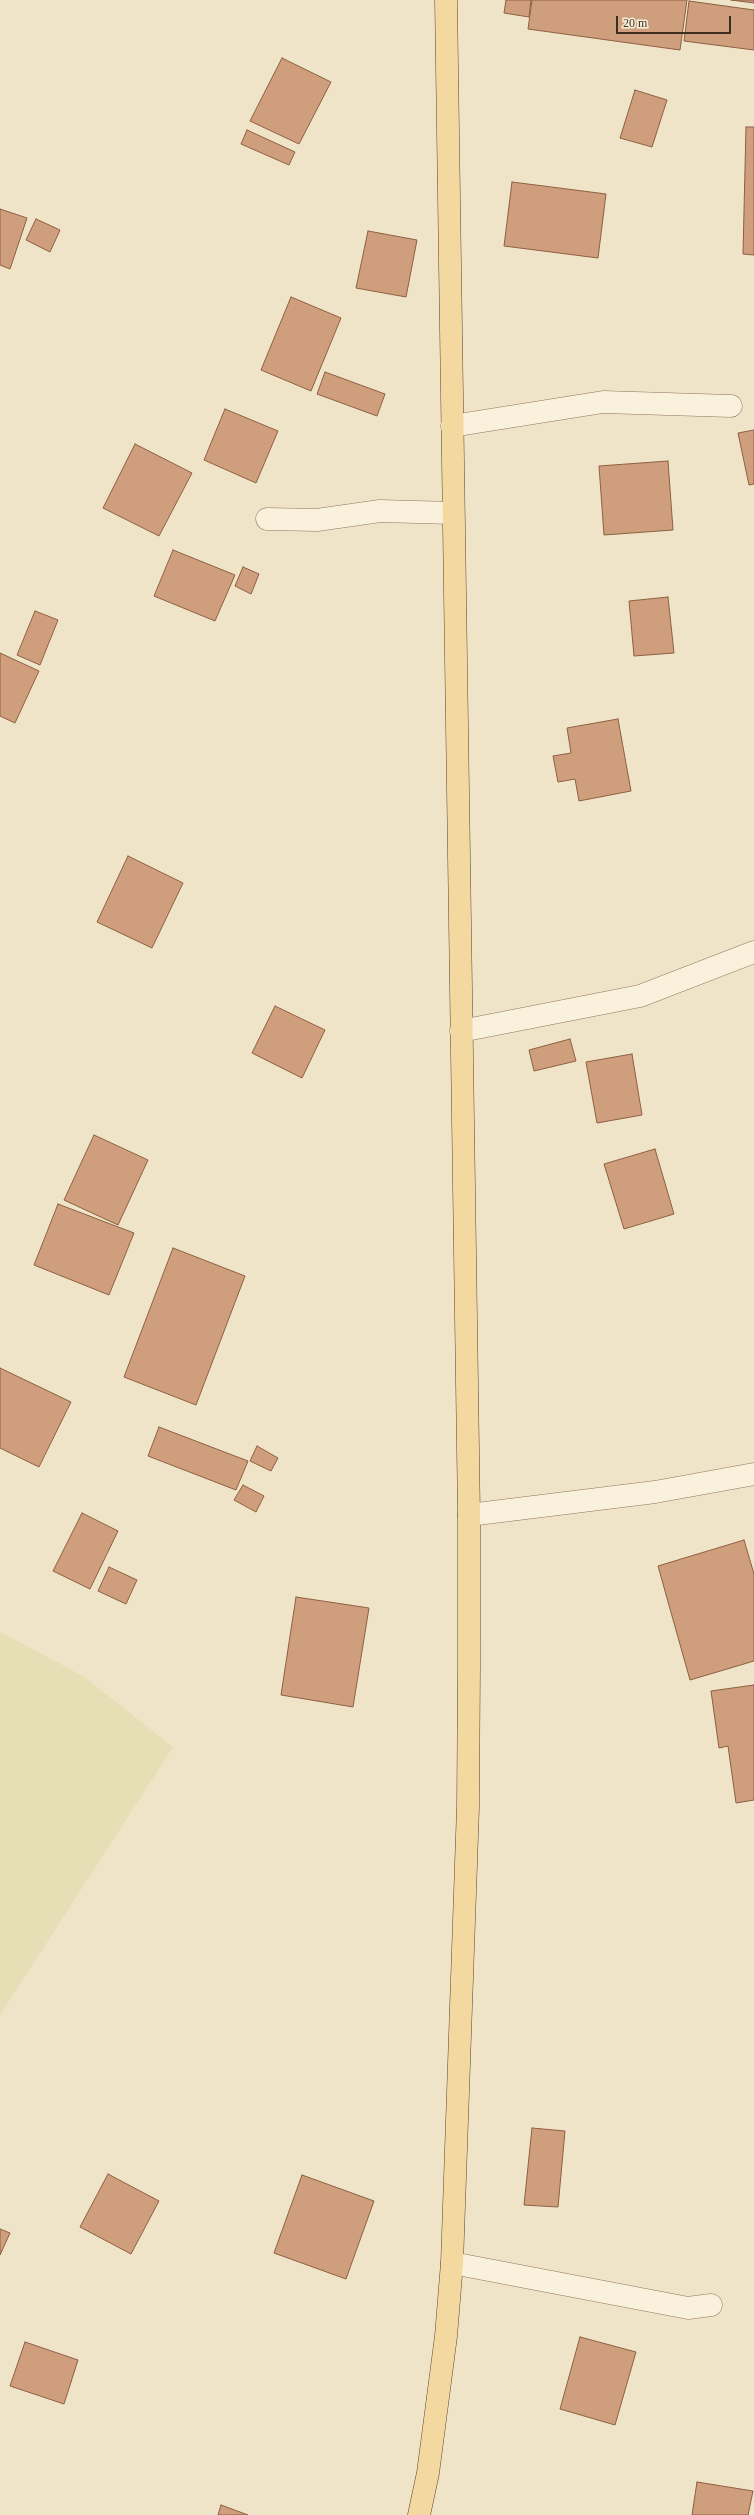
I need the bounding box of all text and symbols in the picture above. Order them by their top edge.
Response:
scale bar [618,8,733,34]
text: 20 m [623,16,647,30]

